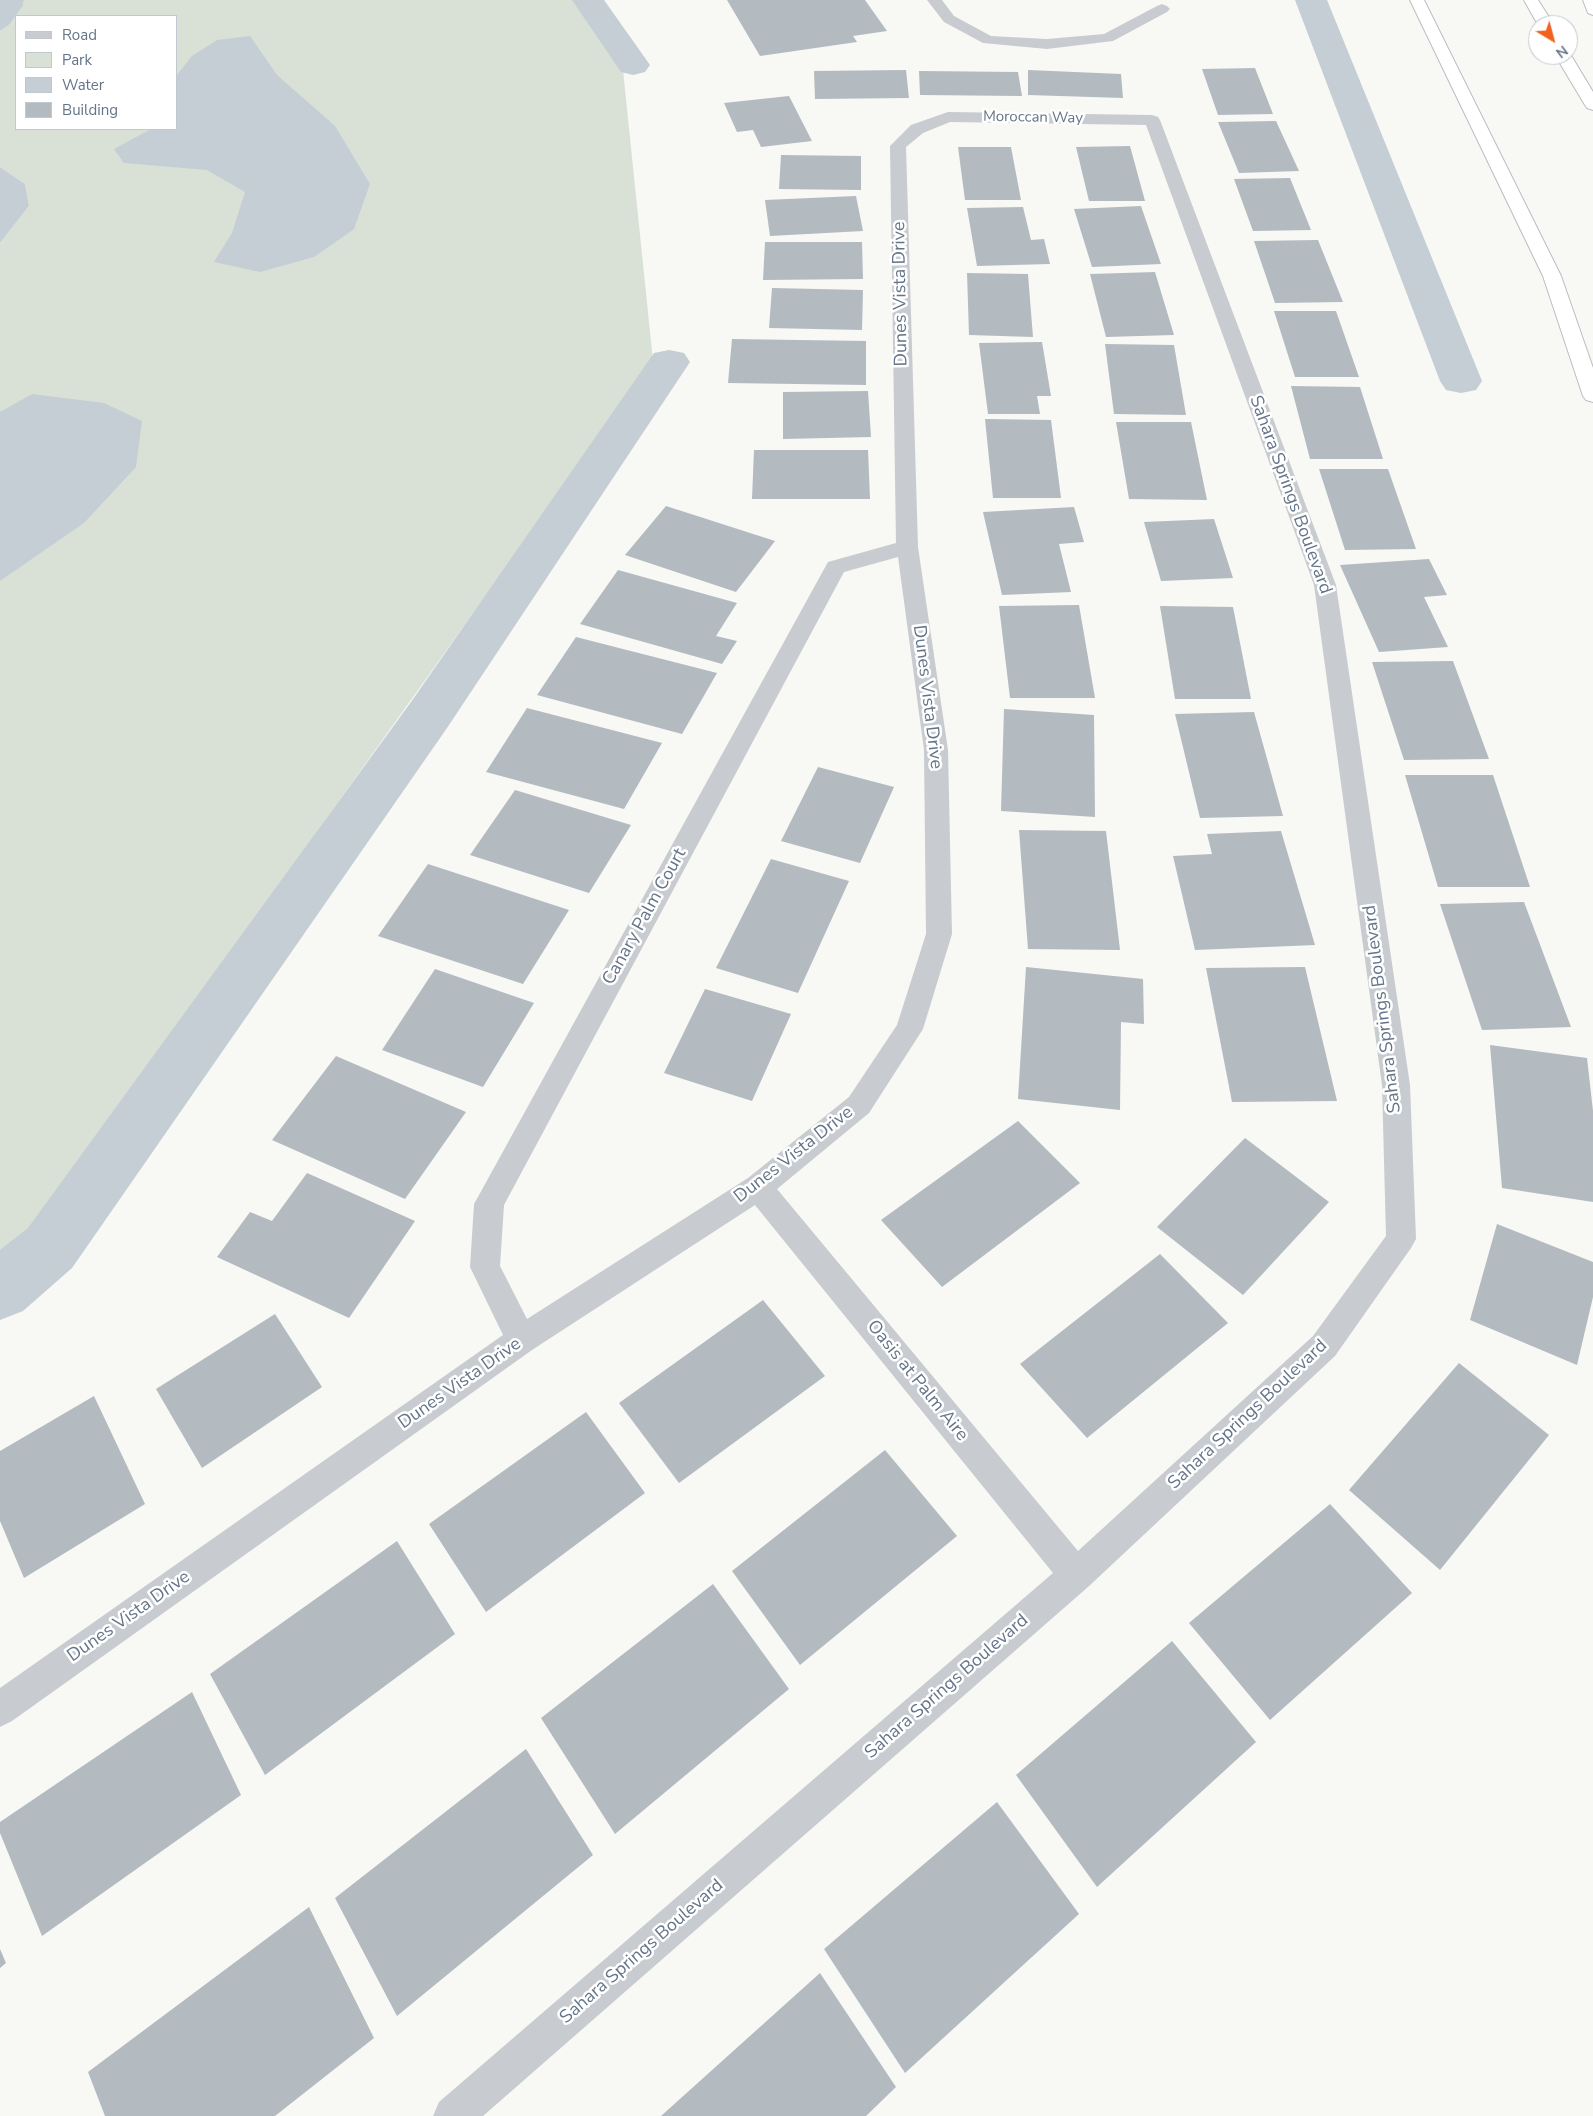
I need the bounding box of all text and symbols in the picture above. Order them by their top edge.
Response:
legend [15,15,178,130]
north arrow [1528,15,1578,65]
text: Road [62,25,97,45]
text: N [1552,41,1572,62]
text: Park [62,50,92,70]
text: Water [62,75,104,95]
text: Building [62,100,118,120]
street label: Moroccan Way [983,108,1083,128]
street label: Dunes Vista Drive [889,221,913,367]
street label: Sahara Springs Boulevard [1244,393,1336,597]
street label: Dunes Vista Drive [907,624,947,770]
street label: Canary Palm Court [599,845,691,989]
street label: Sahara Springs Boulevard [1360,904,1406,1114]
street label: Dunes Vista Drive [730,1102,858,1208]
street label: Oasis at Palm Aire [862,1316,972,1446]
street label: Dunes Vista Drive [394,1334,526,1434]
street label: Sahara Springs Boulevard [1164,1336,1332,1494]
street label: Dunes Vista Drive [63,1567,195,1667]
street label: Sahara Springs Boulevard [861,1610,1033,1764]
street label: Sahara Springs Boulevard [556,1875,728,2029]

